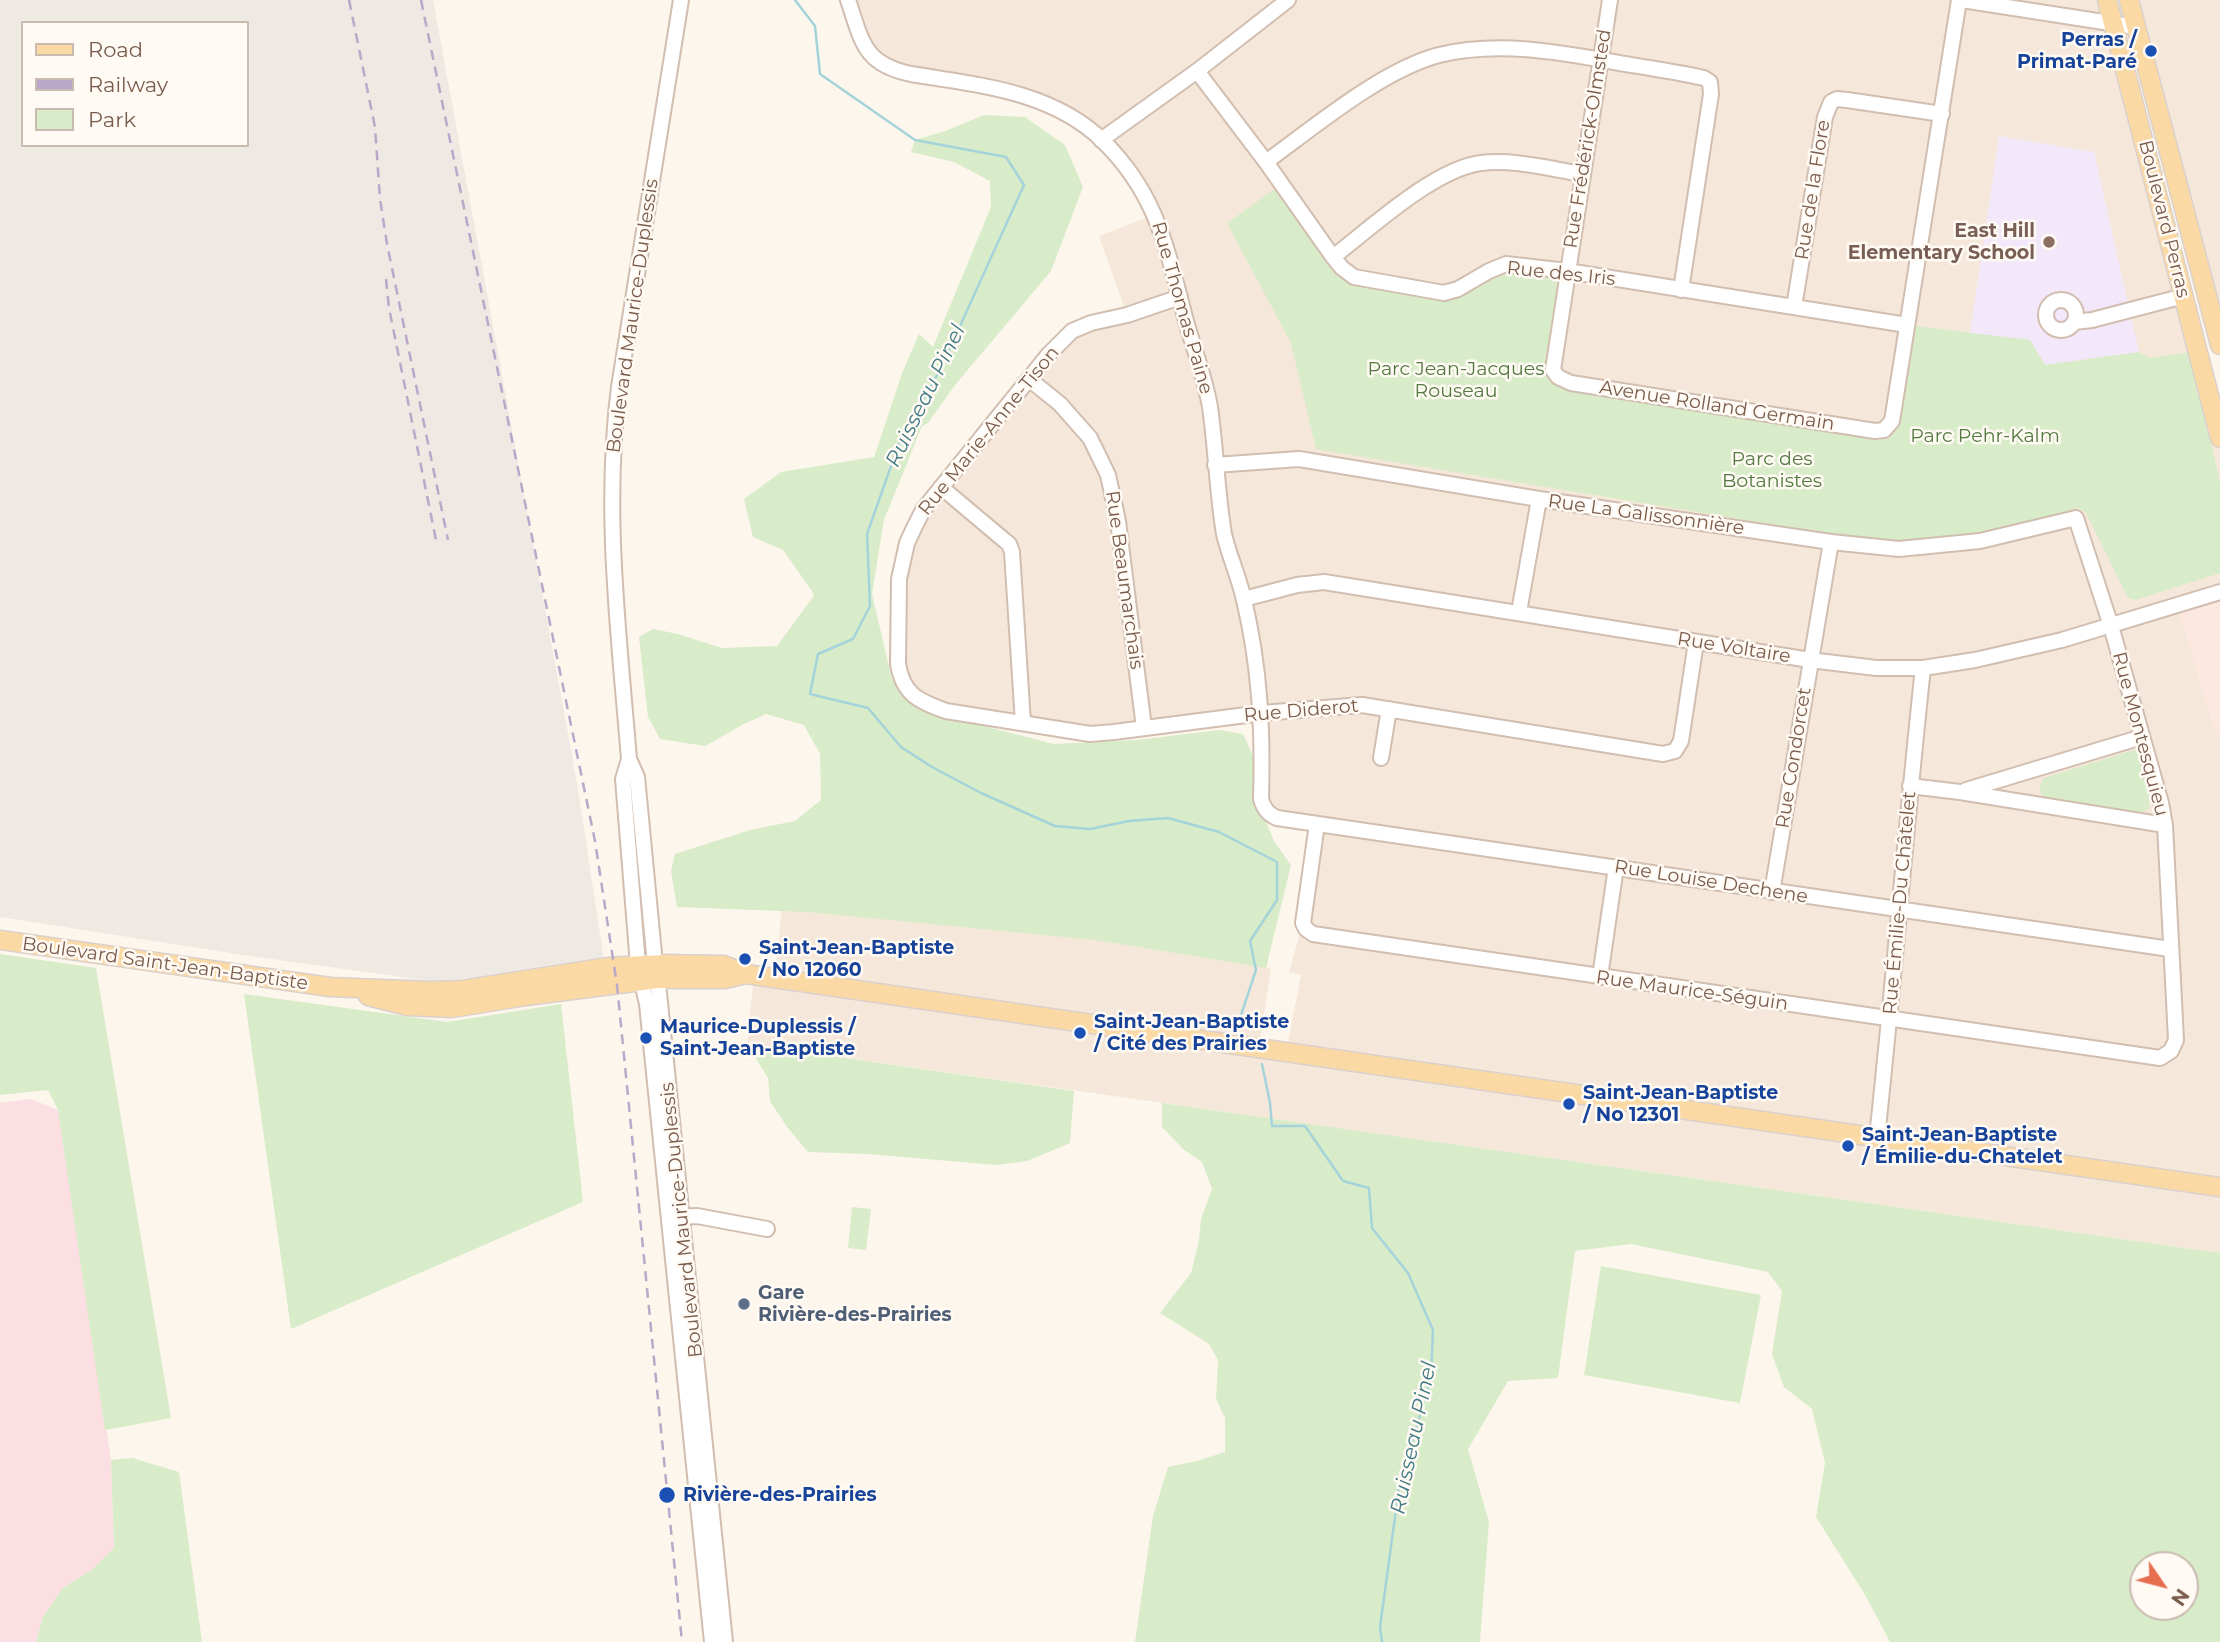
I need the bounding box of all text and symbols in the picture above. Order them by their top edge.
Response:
legend [21,21,248,147]
street label: Rue Frédérick-Olmsted [1559,28,1617,250]
place label: Perras / Primat-Paré [2017,29,2137,73]
text: Road [88,37,143,62]
marker: Perras / Primat-Paré [2143,43,2159,59]
text: Railway [88,72,168,97]
text: Park [88,107,136,132]
street label: Rue de la Flore [1791,118,1835,262]
street label: Boulevard Perras [2133,138,2195,300]
street label: Boulevard Maurice-Duplessis [602,177,664,455]
street label: Rue Thomas Paine [1146,219,1218,397]
place label: East Hill Elementary School [1848,220,2035,264]
marker: East Hill Elementary School [2041,234,2057,250]
street label: Rue des Iris [1506,257,1616,291]
water label: Ruisseau Pinel [881,321,971,471]
street label: Rue Marie-Anne-Tison [914,342,1064,520]
park label: Parc Jean-Jacques Rouseau [1368,358,1544,402]
street label: Avenue Rolland Germain [1598,376,1836,436]
park label: Parc Pehr-Kalm [1910,425,2060,447]
park label: Parc des Botanistes [1722,448,1822,492]
street label: Rue Beaumarchais [1100,489,1148,671]
street label: Rue La Galissonnière [1546,490,1746,540]
street label: Rue Voltaire [1676,628,1792,668]
street label: Rue Montesquieu [2107,649,2173,819]
street label: Rue Condorcet [1772,686,1816,830]
street label: Rue Diderot [1243,695,1359,727]
street label: Rue Émilie-Du Châtelet [1879,790,1921,1016]
street label: Rue Louise Dechene [1612,855,1810,909]
street label: Boulevard Saint-Jean-Baptiste [21,933,309,995]
place label: Saint-Jean-Baptiste / No 12060 [759,937,954,981]
marker: Saint-Jean-Baptiste / No 12060 [737,951,753,967]
street label: Rue Maurice-Séguin [1595,966,1789,1016]
place label: Saint-Jean-Baptiste / Cité des Prairies [1094,1011,1289,1055]
place label: Maurice-Duplessis / Saint-Jean-Baptiste [660,1016,856,1060]
marker: Saint-Jean-Baptiste / Cité des Prairies [1072,1025,1088,1041]
marker: Maurice-Duplessis / Saint-Jean-Baptiste [638,1030,654,1046]
street label: Boulevard Maurice-Duplessis [656,1081,708,1359]
place label: Saint-Jean-Baptiste / No 12301 [1583,1082,1778,1126]
marker: Saint-Jean-Baptiste / No 12301 [1561,1096,1577,1112]
place label: Saint-Jean-Baptiste / Émilie-du-Chatelet [1862,1124,2062,1168]
marker: Saint-Jean-Baptiste / Émilie-du-Chatelet [1840,1138,1856,1154]
place label: Gare Rivière-des-Prairies [758,1282,952,1326]
marker: Gare Rivière-des-Prairies [736,1296,752,1312]
water label: Ruisseau Pinel [1386,1359,1442,1517]
place label: Rivière-des-Prairies [683,1484,877,1506]
marker: Rivière-des-Prairies [657,1485,677,1505]
north arrow [2129,1551,2199,1621]
text: N [2166,1584,2194,1610]

